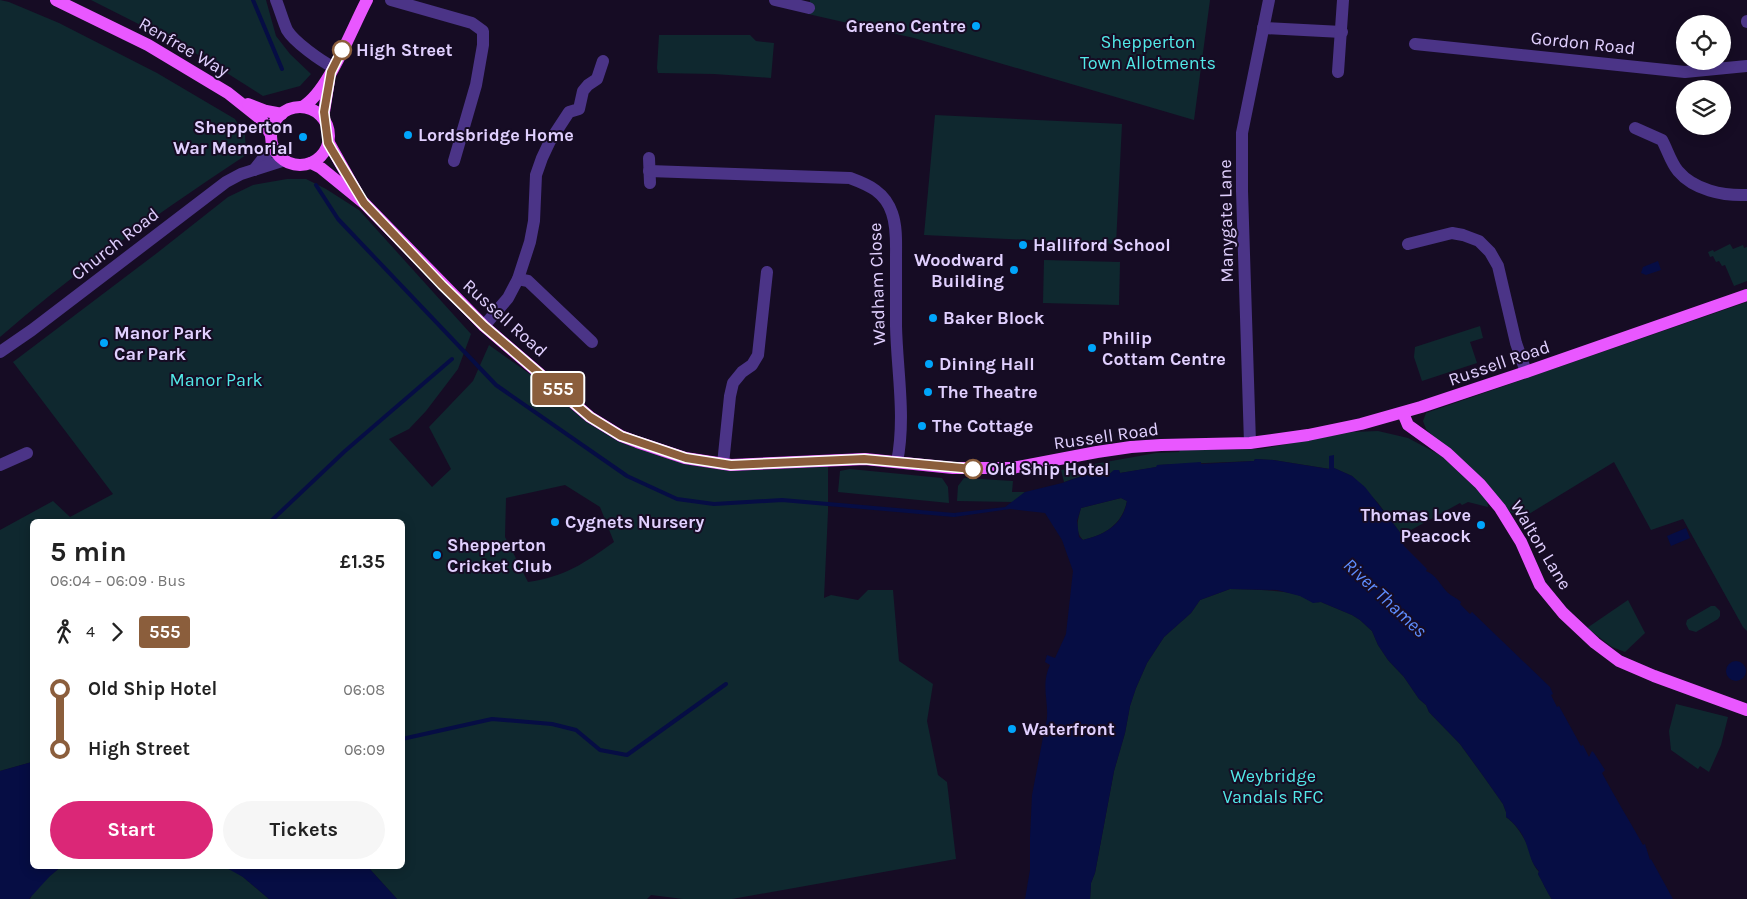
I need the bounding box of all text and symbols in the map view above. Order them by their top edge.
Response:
street label: Renfree Way [135,12,233,82]
place label: Greeno Centre [846,15,966,37]
map controls [1676,15,1731,135]
button: locate [1676,15,1731,70]
marker: Greeno Centre [970,20,982,32]
street label: Gordon Road [1530,27,1636,59]
park label: Shepperton Town Allotments [1080,31,1216,74]
place label: High Street [356,39,453,61]
marker: High Street [332,40,352,60]
button: layers [1676,80,1731,135]
place label: Shepperton War Memorial [173,116,293,159]
place label: Lordsbridge Home [418,124,574,146]
marker: Lordsbridge Home [402,129,414,141]
marker: Shepperton War Memorial [297,131,309,143]
street label: Manygate Lane [1214,159,1238,283]
street label: Church Road [67,203,163,285]
street label: Wadham Close [864,222,890,346]
place label: Halliford School [1033,234,1171,256]
marker: Halliford School [1017,239,1029,251]
place label: Woodward Building [914,249,1005,292]
marker: Woodward Building [1008,264,1020,276]
street label: Russell Road [458,274,552,362]
place label: Baker Block [943,307,1045,329]
marker: Baker Block [927,312,939,324]
place label: Manor Park Car Park [114,322,212,365]
place label: Philip Cottam Centre [1102,327,1226,370]
street label: Russell Road [1445,335,1553,391]
marker: Manor Park Car Park [98,337,110,349]
marker: Philip Cottam Centre [1086,342,1098,354]
place label: Dining Hall [939,353,1035,375]
marker: Dining Hall [923,358,935,370]
park label: Manor Park [169,369,263,391]
line badge: 555 [529,373,587,405]
text: 555 [542,378,574,400]
place label: The Theatre [938,381,1037,403]
marker: The Theatre [922,386,934,398]
place label: The Cottage [932,415,1033,437]
street label: Russell Road [1052,418,1160,454]
marker: The Cottage [916,420,928,432]
place label: Old Ship Hotel [987,458,1110,480]
marker: Old Ship Hotel [963,459,983,479]
street label: Walton Lane [1506,496,1576,594]
place label: Thomas Love Peacock [1360,504,1471,547]
place label: Cygnets Nursery [565,511,704,533]
marker: Cygnets Nursery [549,516,561,528]
marker: Thomas Love Peacock [1475,519,1487,531]
place label: Shepperton Cricket Club [447,534,552,577]
text: 5 min [50,535,127,568]
marker: Shepperton Cricket Club [431,549,443,561]
text: £1.35 [340,551,385,573]
water label: River Thames [1339,554,1431,642]
text: 06:04 – 06:09 · Bus [50,571,186,590]
icon: walk [50,618,78,646]
icon: forward [103,618,131,646]
text: 555 [149,621,180,643]
text: 4 [86,622,95,641]
text: Old Ship Hotel [88,678,217,700]
text: 06:08 [343,680,385,699]
place label: Waterfront [1022,718,1115,740]
marker: Waterfront [1006,723,1018,735]
text: High Street [88,738,190,760]
text: 06:09 [344,740,385,759]
park label: Weybridge Vandals RFC [1222,765,1324,808]
button: Start [50,801,213,859]
button: Tickets [223,801,385,859]

